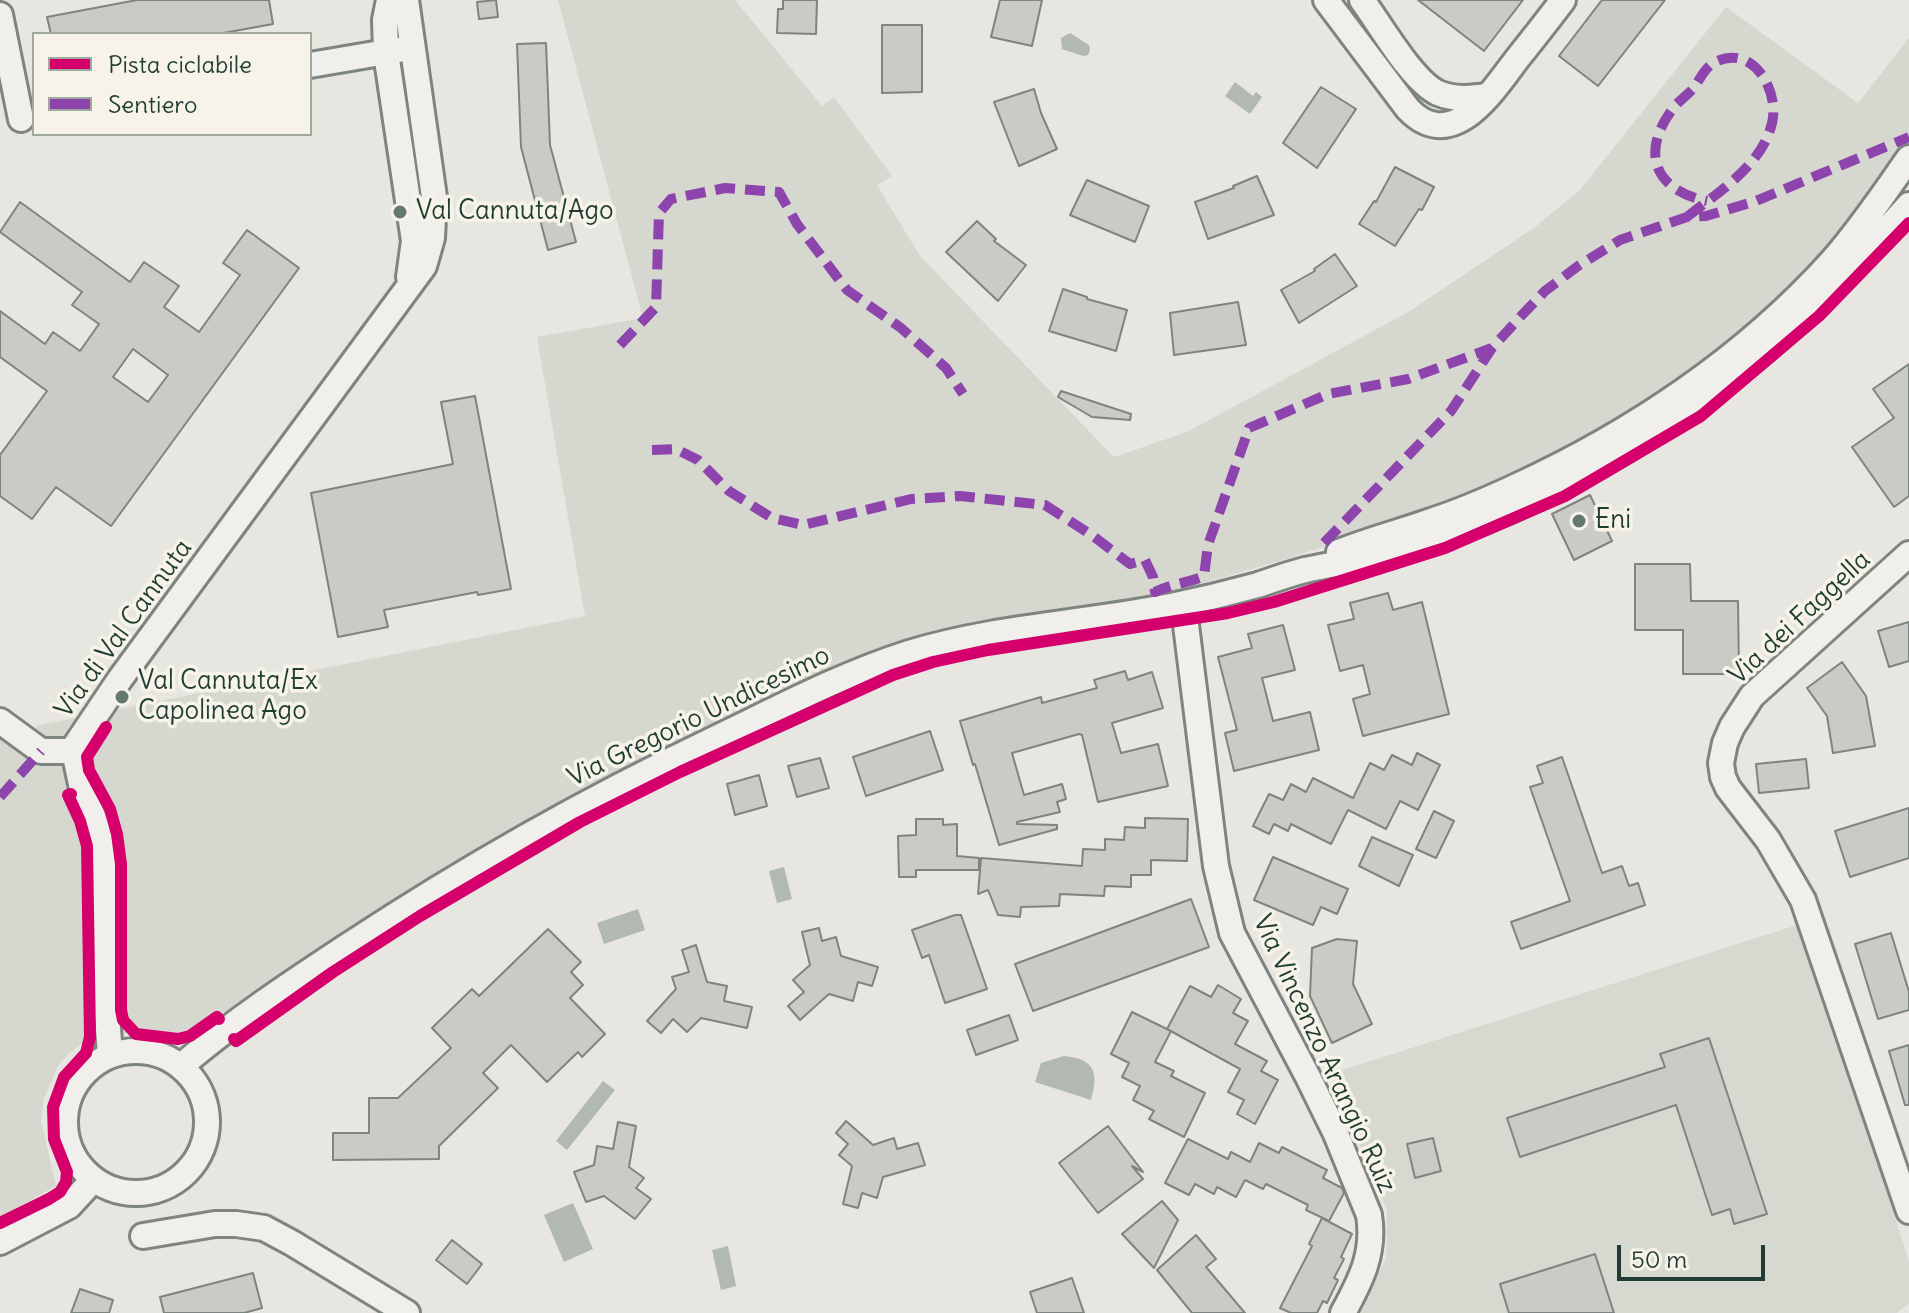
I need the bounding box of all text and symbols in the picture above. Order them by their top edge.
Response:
legend [32,32,312,136]
text: Pista ciclabile [108,49,252,79]
text: Sentiero [108,89,197,119]
place label: Val Cannuta/Ago [416,196,613,228]
marker: Val Cannuta/Ago [391,203,409,221]
place label: Eni [1595,505,1631,537]
marker: Eni [1570,512,1588,530]
street label: Via di Val Cannuta [49,534,199,724]
street label: Via dei Faggella [1723,545,1877,691]
street label: Via Gregorio Undicesimo [563,640,835,794]
place label: Val Cannuta/Ex Capolinea Ago [138,666,318,728]
marker: Val Cannuta/Ex Capolinea Ago [113,688,131,706]
street label: Via Vincenzo Arangio Ruiz [1246,910,1402,1198]
scale bar [1621,1229,1769,1279]
text: 50 m [1631,1244,1687,1274]

